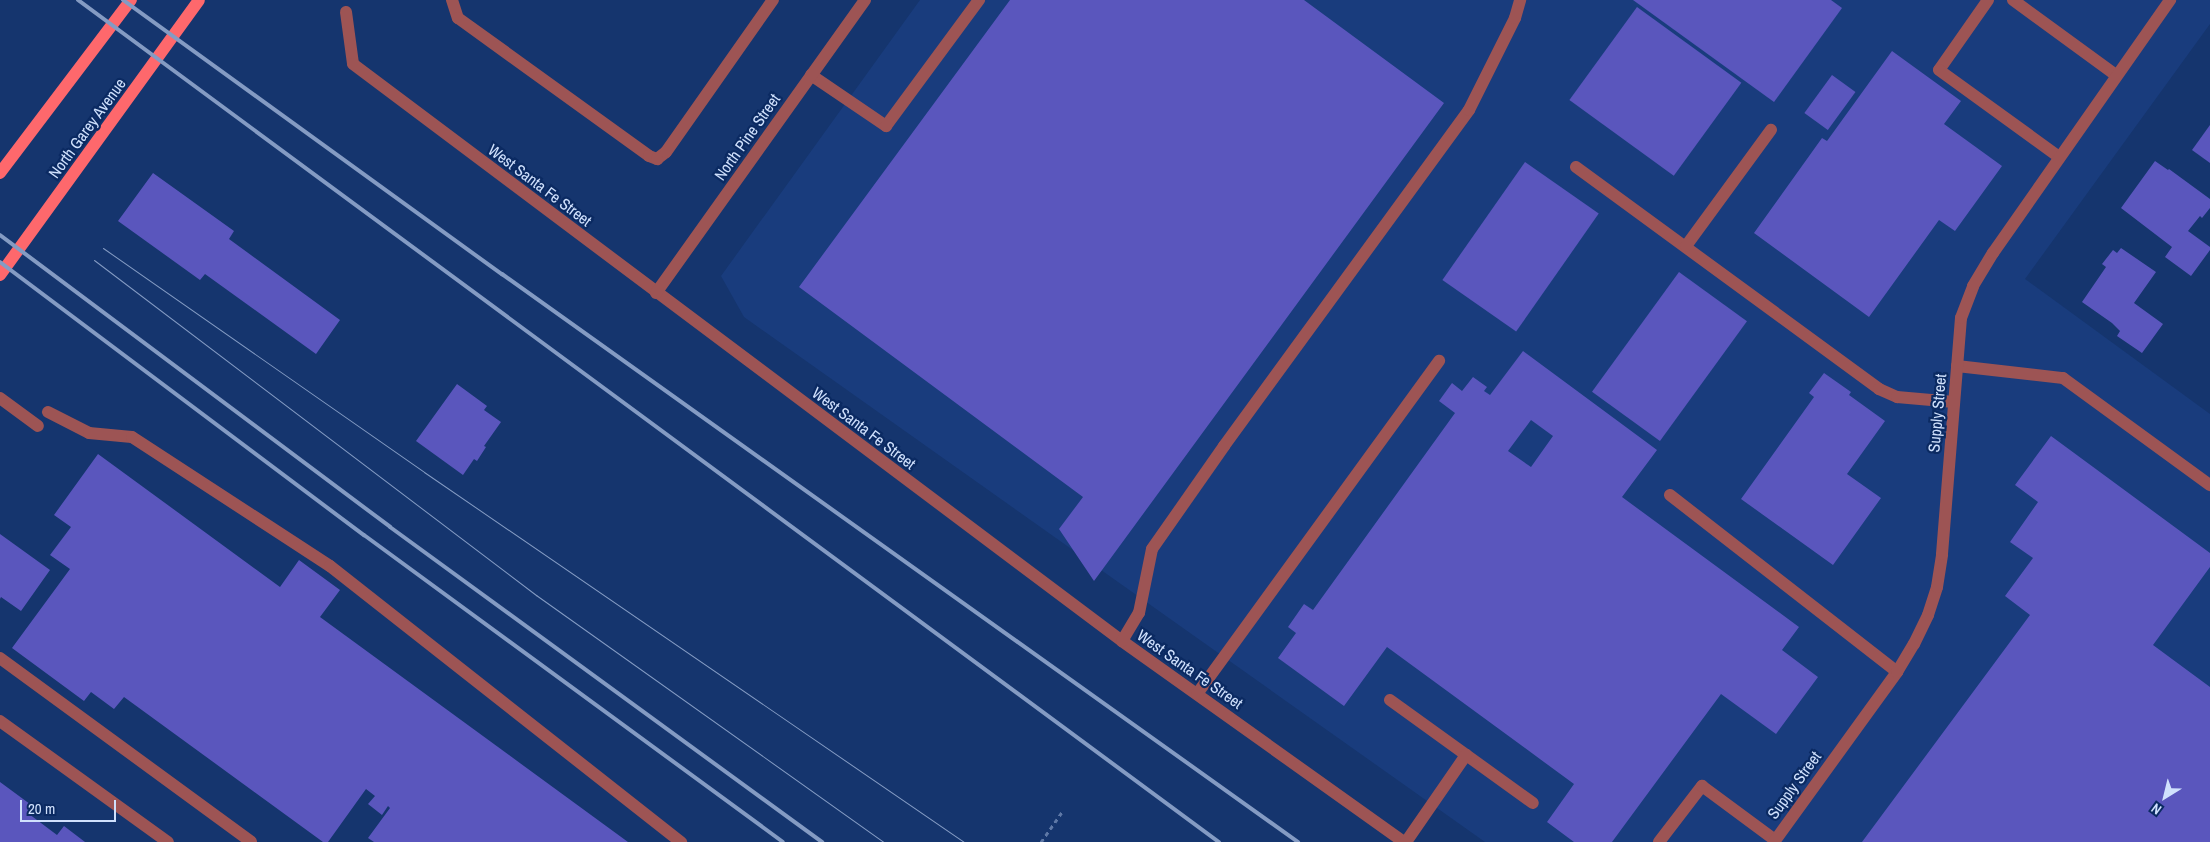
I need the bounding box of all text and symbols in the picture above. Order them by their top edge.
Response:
street label: North Garey Avenue [44,74,130,182]
street label: North Pine Street [710,90,784,184]
street label: West Santa Fe Street [484,140,596,230]
street label: Supply Street [1924,373,1950,453]
street label: West Santa Fe Street [808,383,920,473]
street label: West Santa Fe Street [1133,625,1247,713]
street label: Supply Street [1763,747,1825,823]
north arrow [2140,772,2190,822]
scale bar [22,790,119,822]
text: 20 m [28,798,55,819]
text: N [2148,799,2165,819]

